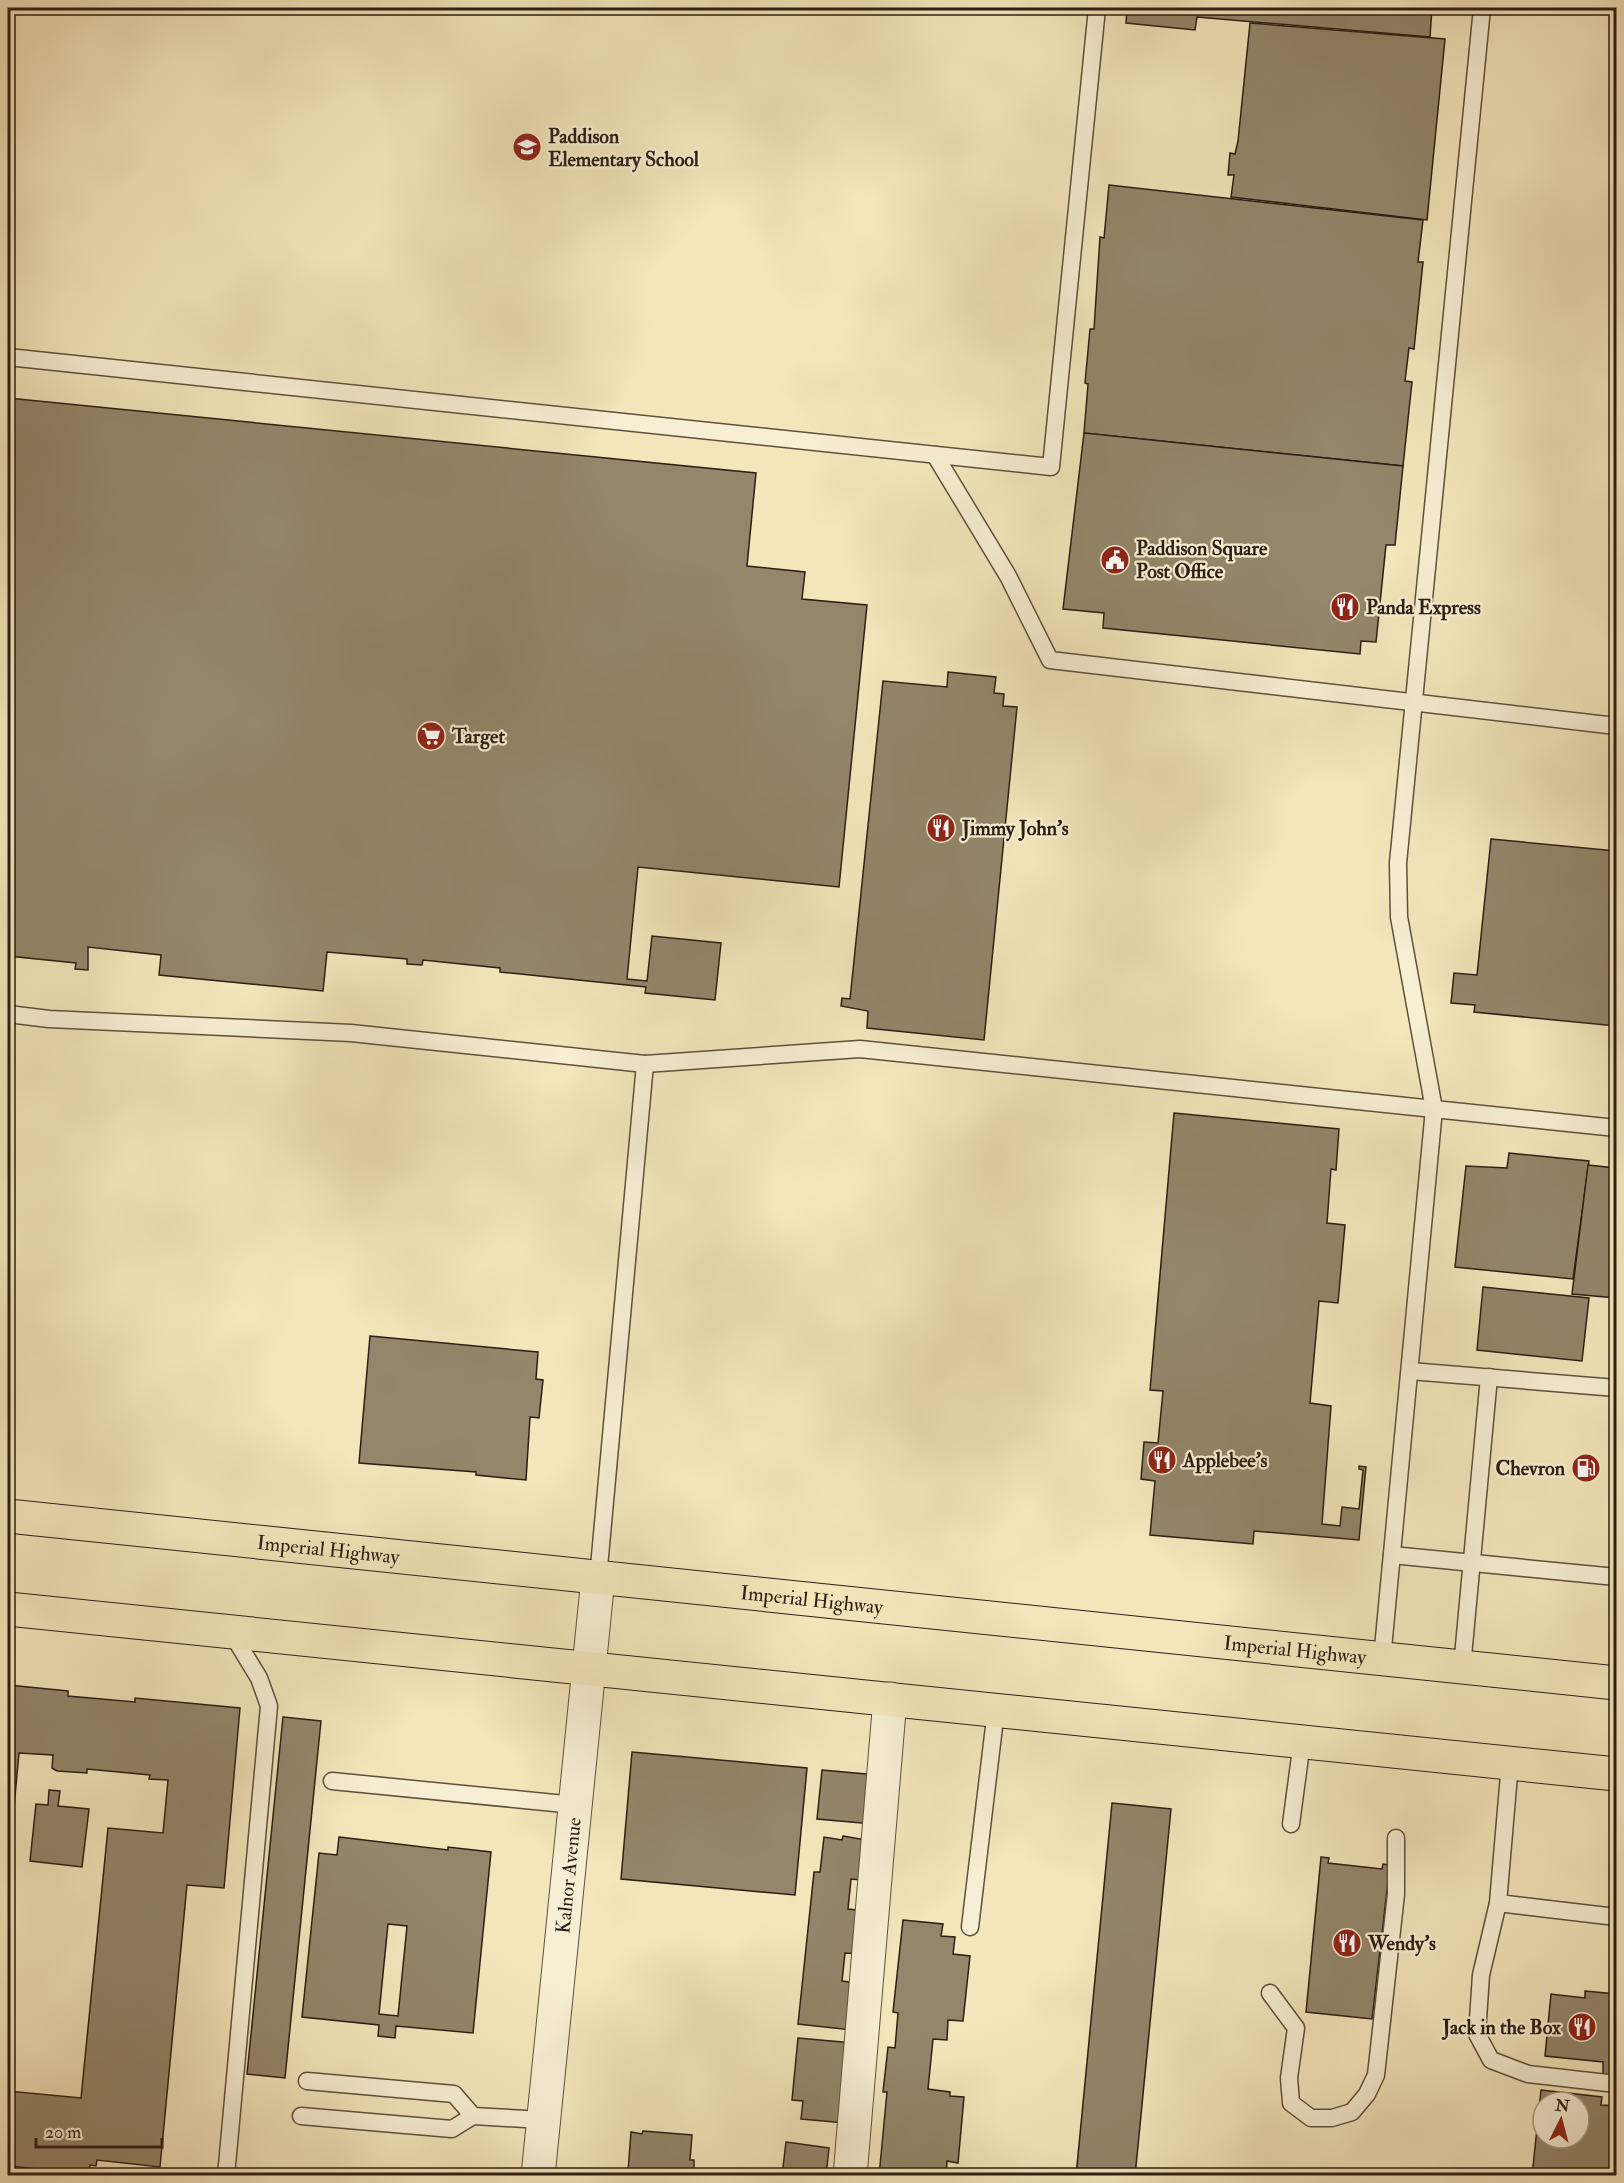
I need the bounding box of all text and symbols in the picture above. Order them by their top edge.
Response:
place label: Paddison Elementary School [548,124,700,173]
school or university icon: Paddison Elementary School [511,131,543,163]
place label: Paddison Square Post Office [1136,536,1268,584]
public building icon: Paddison Square Post Office [1099,544,1131,576]
restaurant icon: Panda Express [1329,591,1361,623]
place label: Panda Express [1366,595,1481,621]
supermarket icon: Target [415,720,447,752]
place label: Target [451,724,505,750]
restaurant icon: Jimmy John's [925,812,957,844]
place label: Jimmy John's [961,816,1069,842]
restaurant icon: Applebee's [1146,1444,1178,1476]
place label: Applebee's [1182,1448,1267,1474]
fuel station icon: Chevron [1570,1452,1602,1484]
place label: Chevron [1496,1456,1566,1481]
street label: Imperial Highway [256,1529,402,1569]
street label: Imperial Highway [739,1580,885,1619]
street label: Imperial Highway [1223,1630,1369,1670]
street label: Kalnor Avenue [550,1816,586,1935]
restaurant icon: Wendy's [1331,1927,1363,1959]
place label: Wendy's [1367,1931,1436,1957]
restaurant icon: Jack in the Box [1566,2011,1598,2043]
place label: Jack in the Box [1441,2015,1561,2040]
north arrow [1531,2090,1591,2150]
text: N [1553,2095,1571,2117]
scale bar [36,2111,162,2149]
text: 20 m [45,2121,81,2144]

